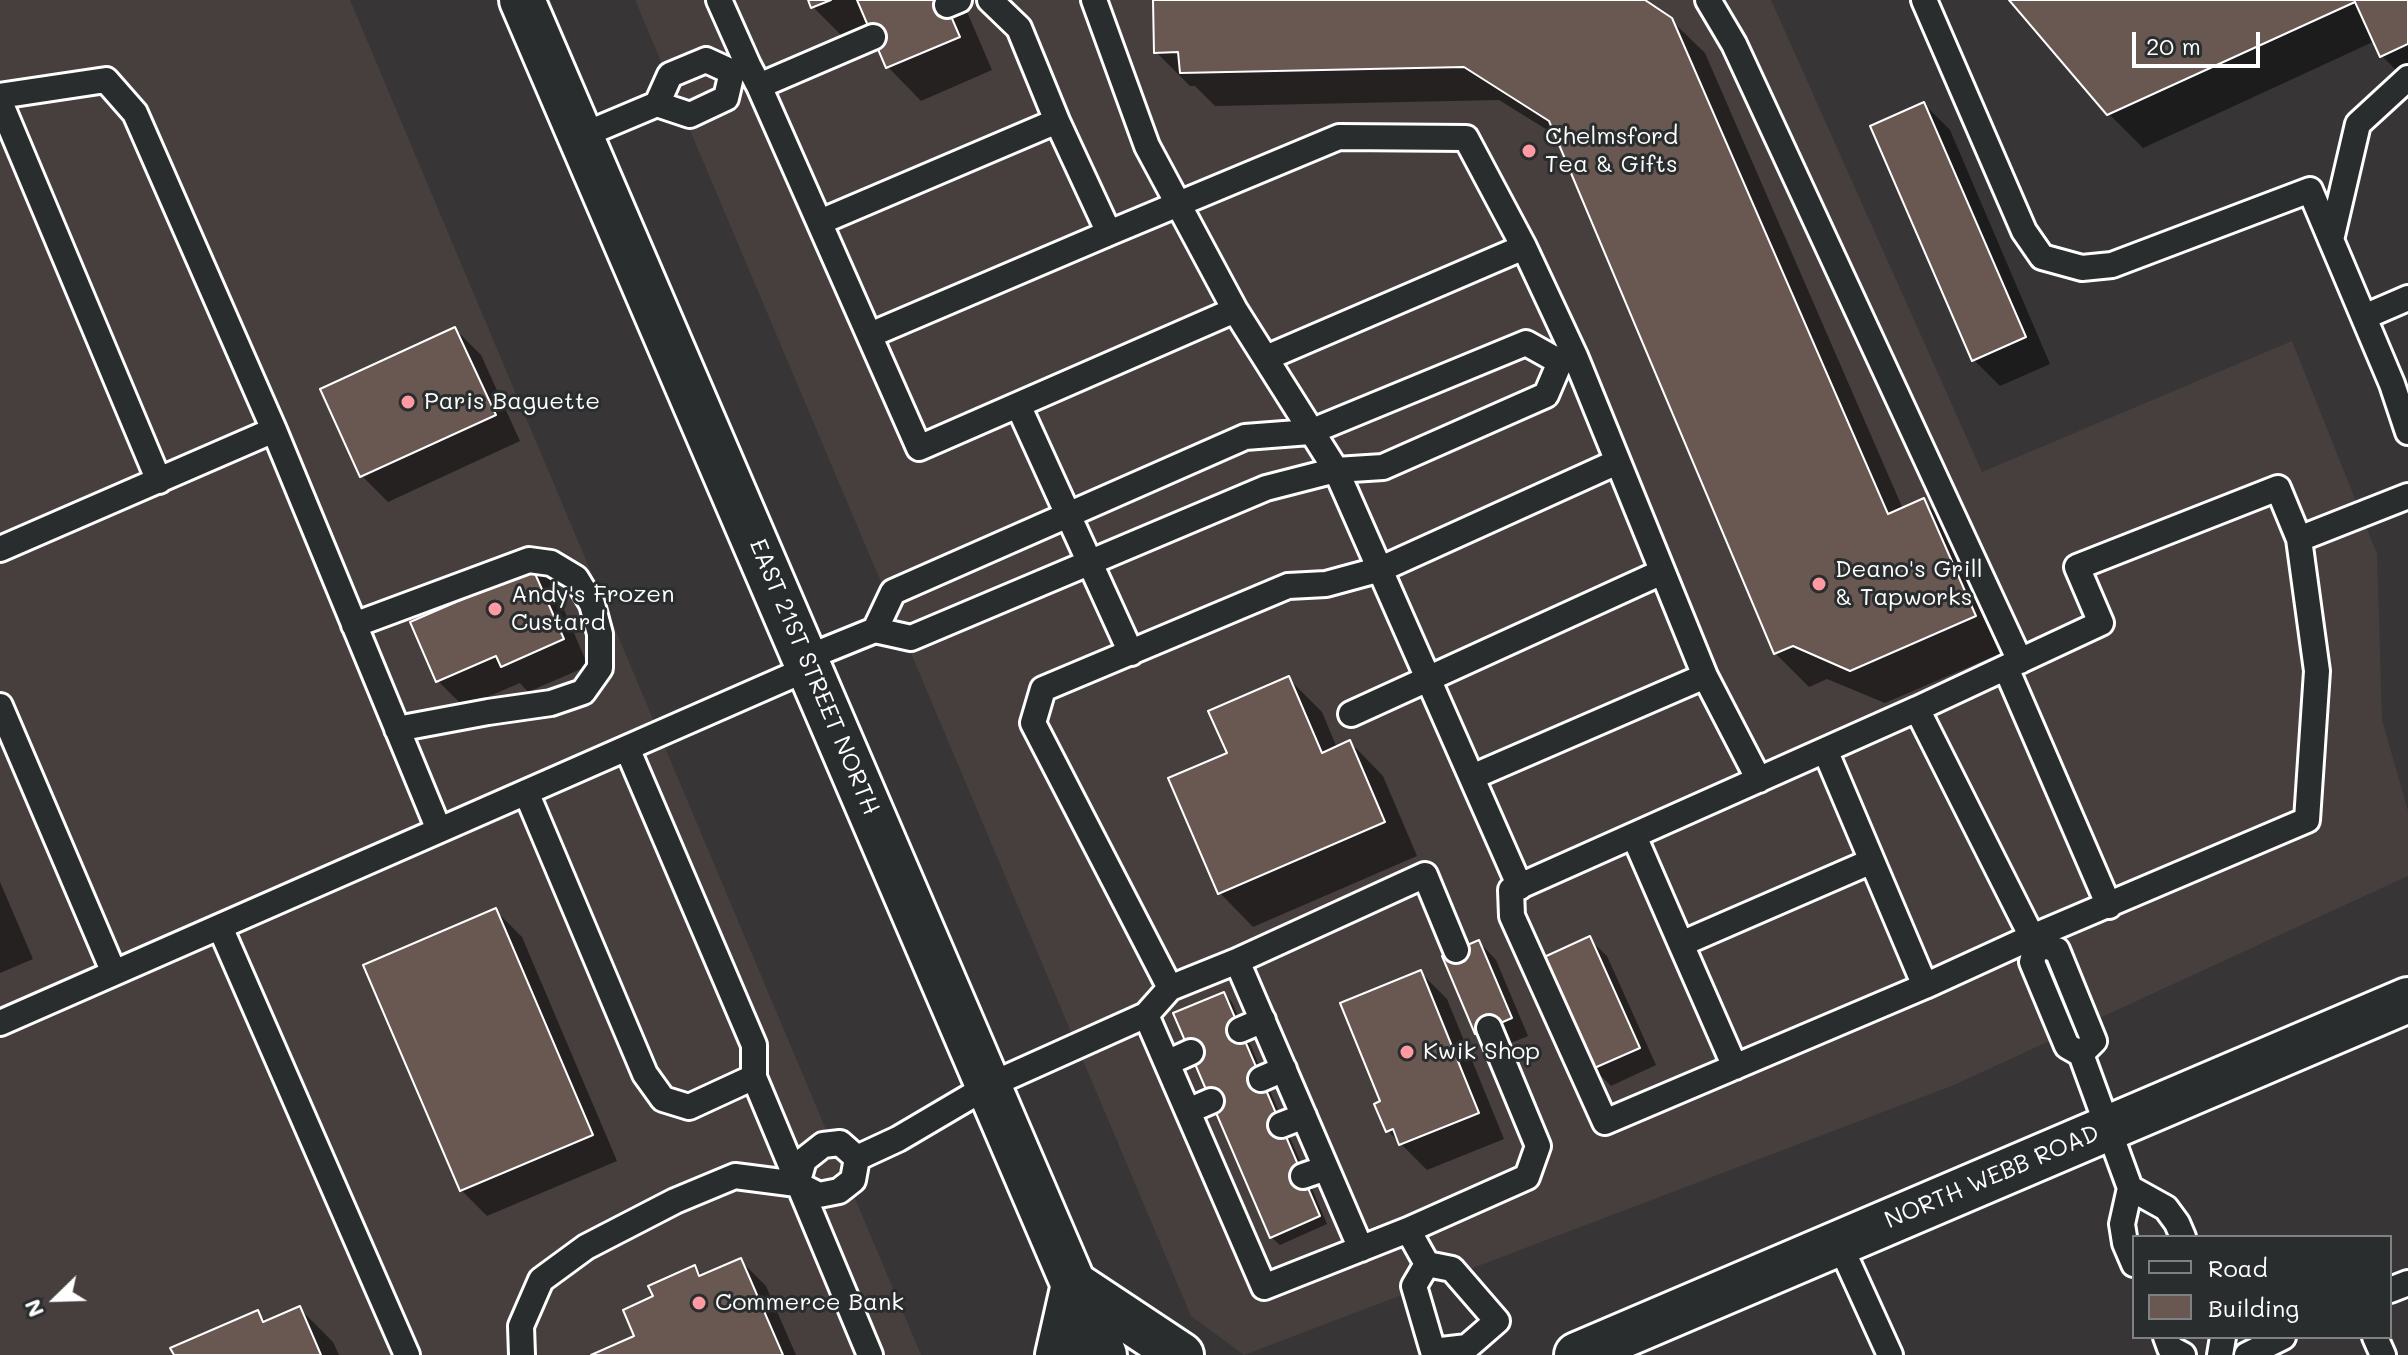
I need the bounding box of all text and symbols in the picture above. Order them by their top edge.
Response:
scale bar [2136,16,2264,66]
text: 20 m [2146,30,2201,61]
place label: Chelmsford Tea & Gifts [1545,123,1678,179]
marker: Chelmsford Tea & Gifts [1520,142,1538,160]
place label: Paris Baguette [424,388,600,416]
marker: Paris Baguette [399,393,417,411]
street label: EAST 21ST STREET NORTH [743,535,885,819]
place label: Deano's Grill & Tapworks [1835,556,1983,612]
marker: Deano's Grill & Tapworks [1810,575,1828,593]
place label: Andy's Frozen Custard [511,581,674,637]
marker: Andy's Frozen Custard [486,600,504,618]
place label: Kwik Shop [1423,1038,1540,1066]
marker: Kwik Shop [1398,1043,1416,1061]
street label: NORTH WEBB ROAD [1880,1119,2104,1235]
legend [2132,1235,2392,1339]
text: Road [2208,1252,2268,1283]
north arrow [16,1259,96,1339]
place label: Commerce Bank [715,1289,904,1317]
text: Building [2208,1292,2299,1323]
marker: Commerce Bank [690,1294,708,1312]
text: N [17,1295,50,1322]

